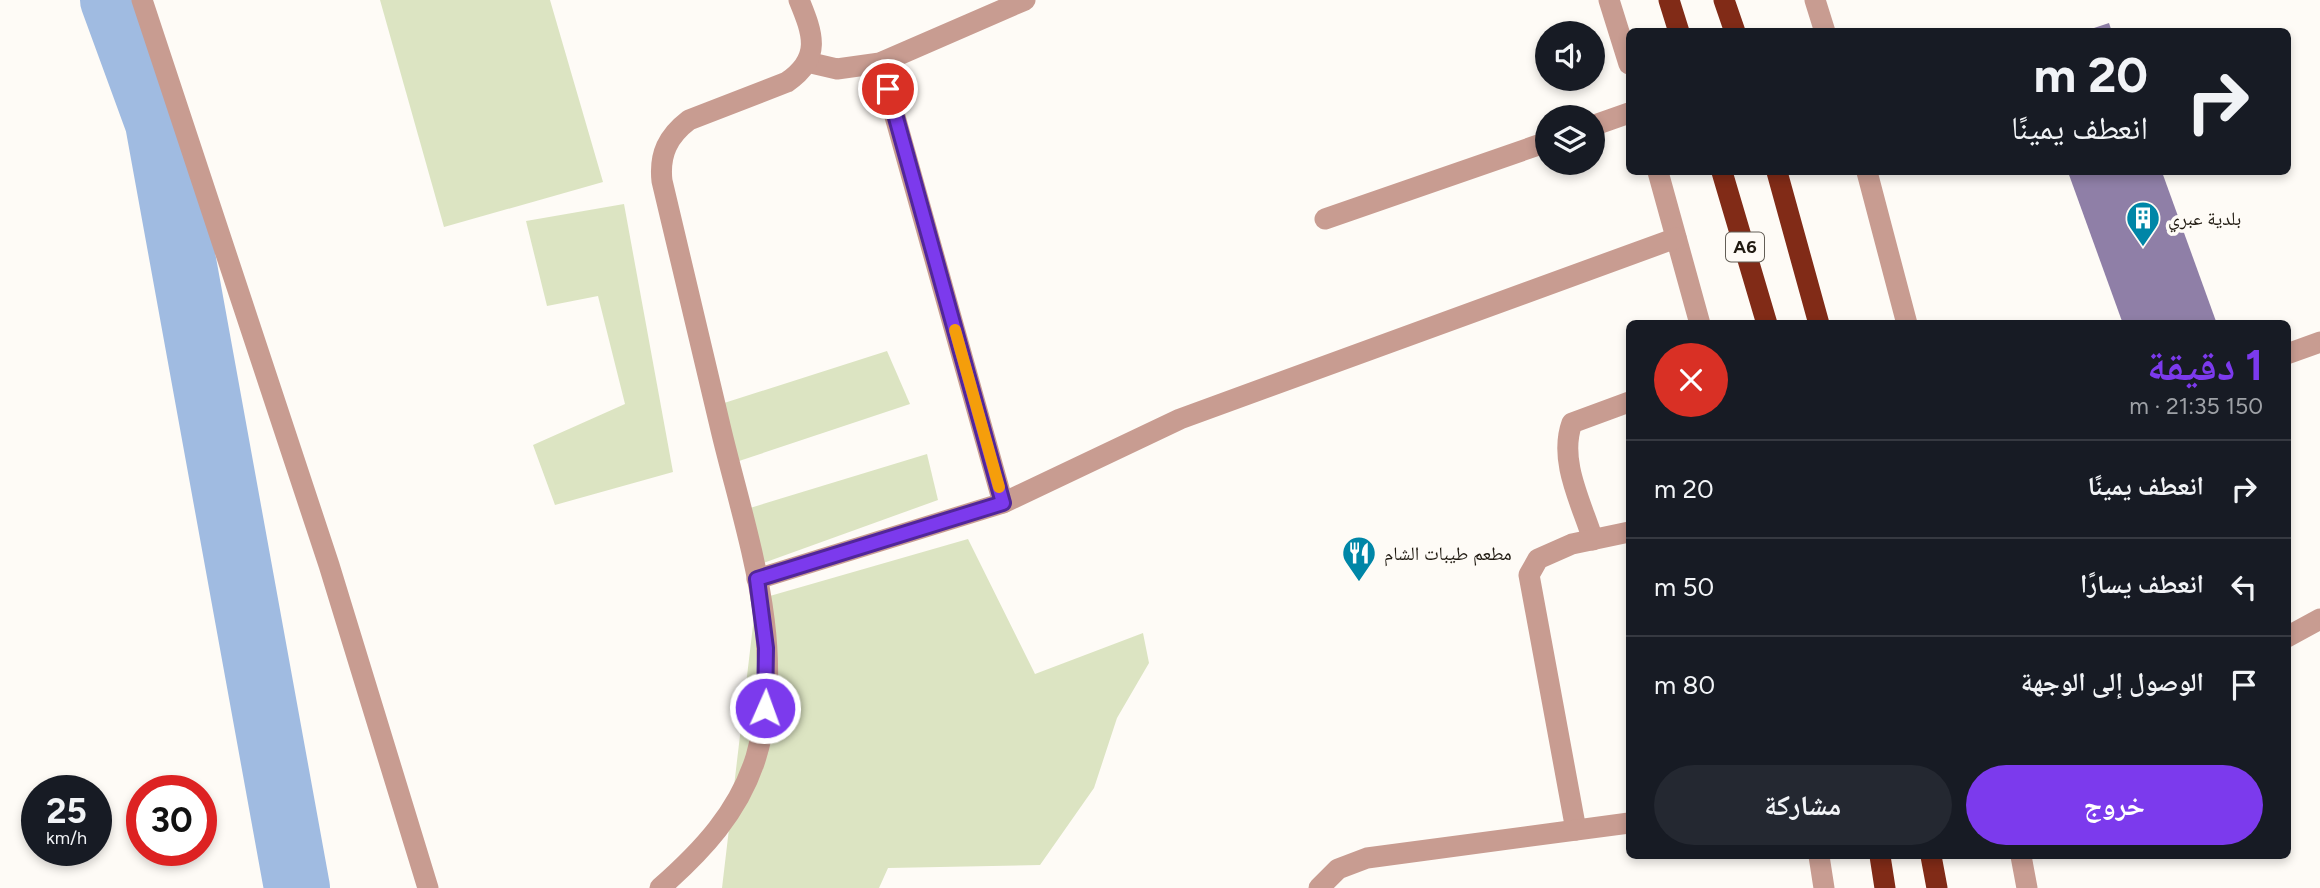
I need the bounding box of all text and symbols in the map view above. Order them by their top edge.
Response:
map controls [1535,21,1605,175]
button: sound [1535,21,1605,91]
text: 20 m [2033,45,2148,104]
icon: right [2172,56,2263,147]
pin [858,59,918,119]
icon: arrive [869,70,907,108]
button: layers [1535,105,1605,175]
text: انعطف يمينًا [2011,109,2148,147]
building icon: بلدية عبري [2124,199,2162,248]
place label: بلدية عبري [2168,207,2241,233]
road number: A6 [1726,232,1764,262]
text: 1 دقيقة [2147,340,2263,391]
button: close [1654,343,1728,417]
text: 150 m · 21:35 [2129,392,2263,420]
text: انعطف يمينًا [2088,470,2204,502]
icon: right [2225,470,2263,508]
text: 20 m [1654,473,1714,505]
restaurant icon: مطعم طيبات الشام [1340,534,1378,583]
place label: مطعم طيبات الشام [1384,542,1512,567]
text: انعطف يسارًا [2080,568,2204,600]
icon: left [2225,568,2263,606]
text: 50 m [1654,571,1714,603]
text: الوصول إلى الوجهة [2021,666,2204,698]
icon: arrive [2225,666,2263,704]
text: 80 m [1654,669,1715,701]
position arrow [728,671,802,745]
button: مشاركة [1654,765,1952,845]
button: خروج [1966,765,2263,845]
speed limit sign: 30 [126,775,217,866]
text: 25 [46,790,87,832]
text: km/h [46,827,87,849]

